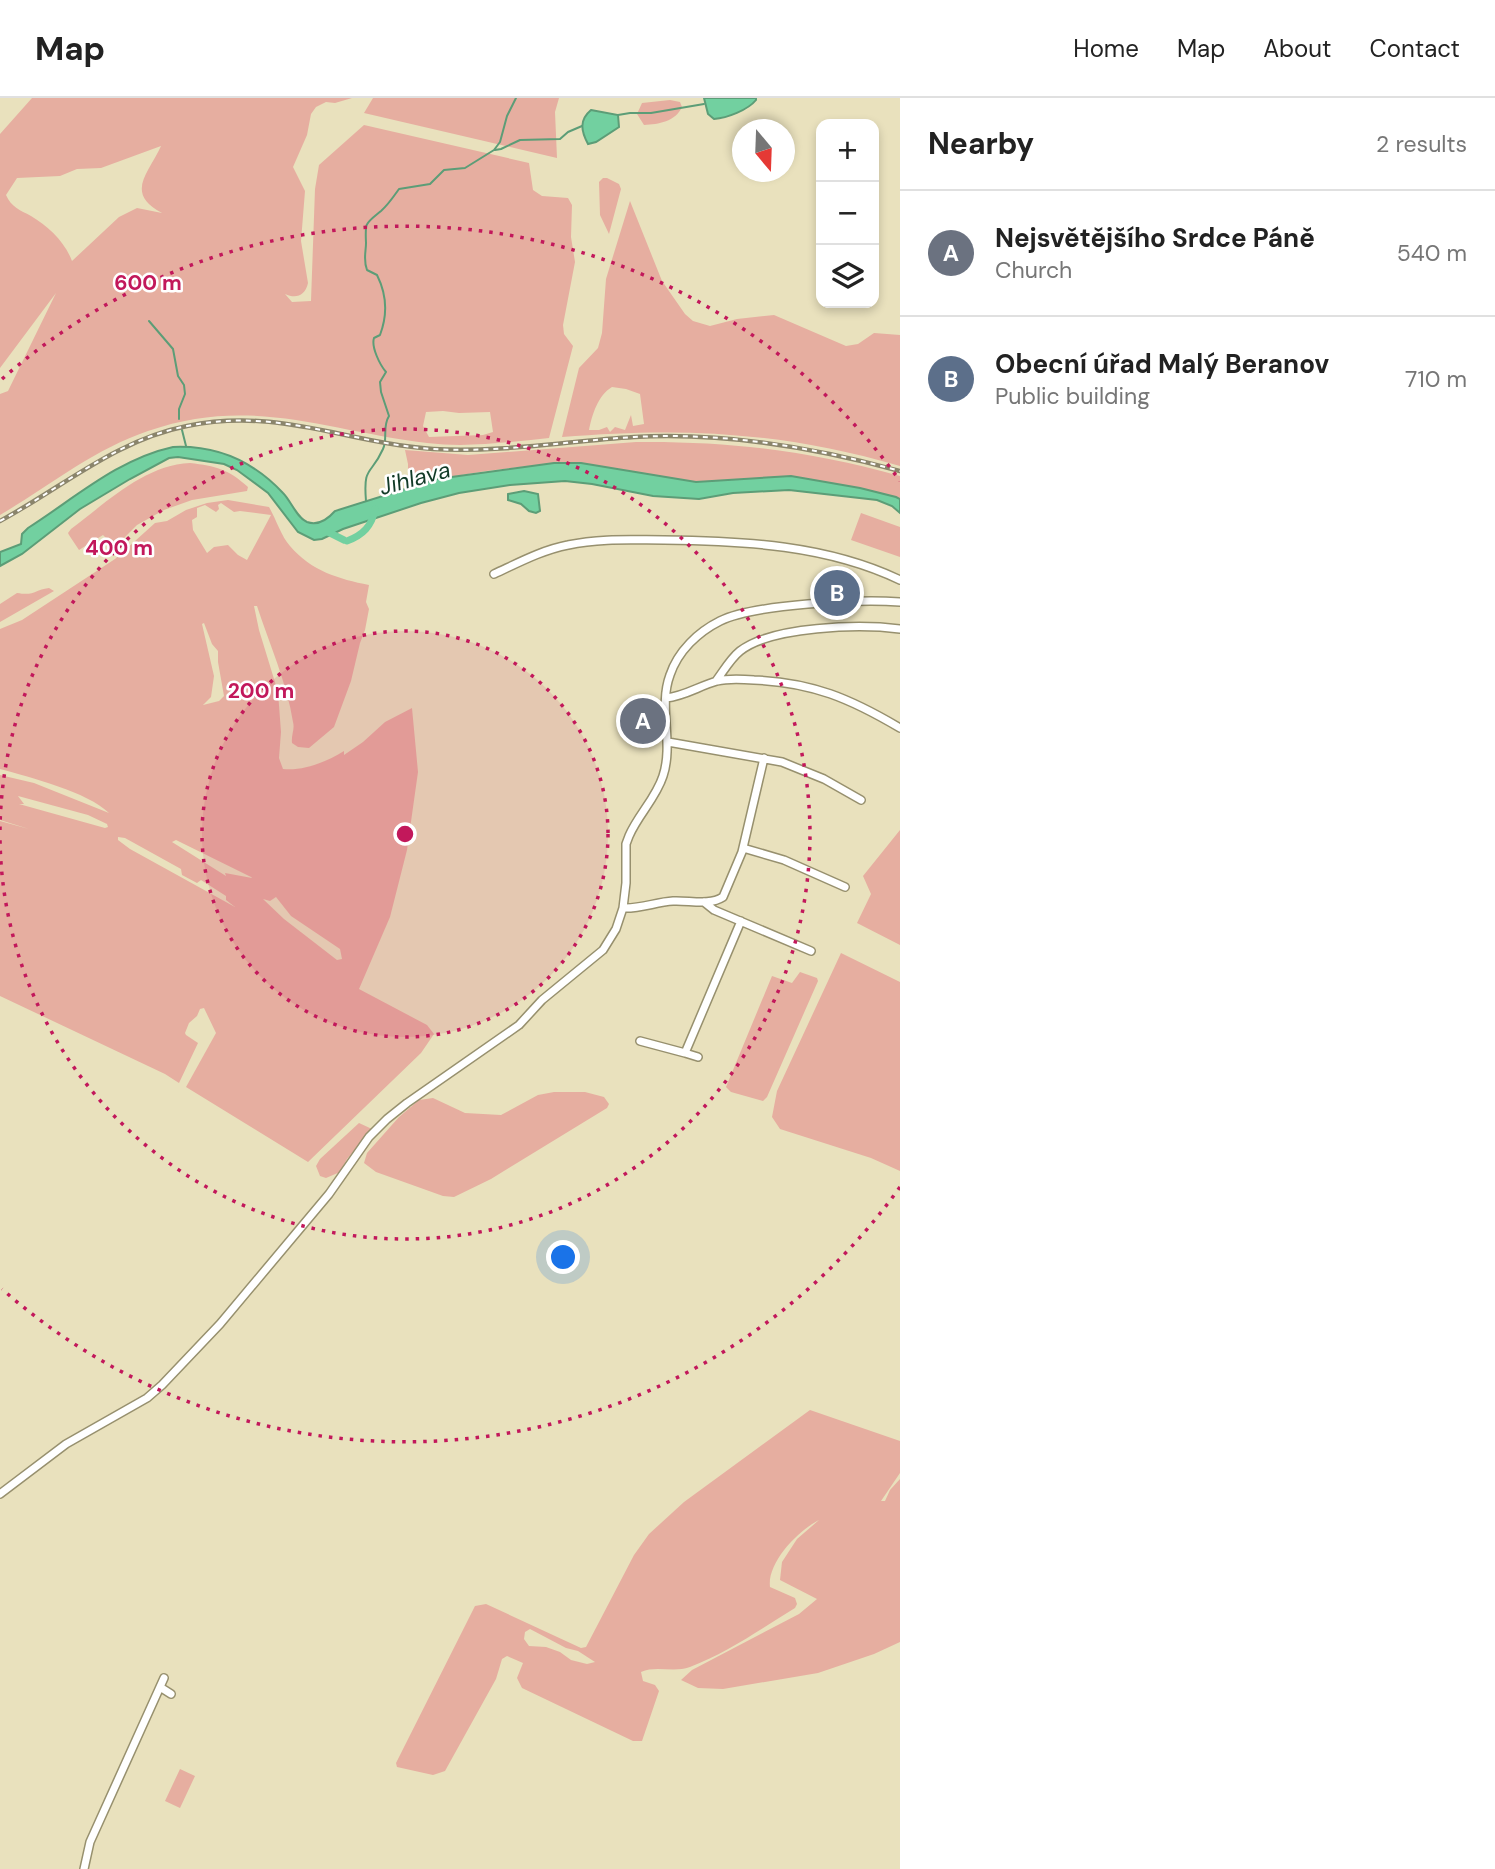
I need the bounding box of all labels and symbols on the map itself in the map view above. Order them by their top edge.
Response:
north arrow [732,119,795,182]
text: 600 m [114,269,182,297]
water label: Jihlava [376,454,454,502]
text: 400 m [85,534,153,562]
pin: B [814,567,860,619]
text: 200 m [228,677,294,705]
pin: A [620,695,666,747]
centre of rings [393,822,417,846]
your location [546,1240,580,1274]

